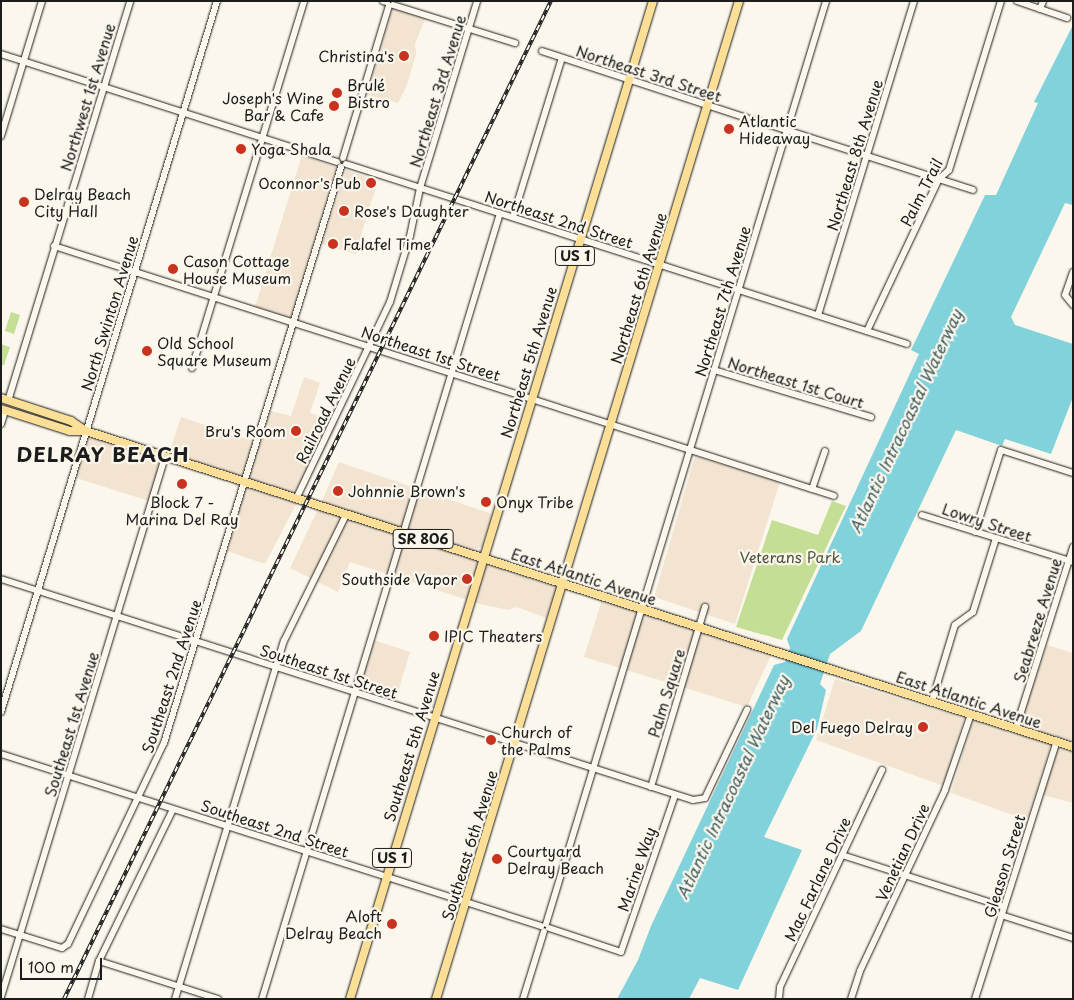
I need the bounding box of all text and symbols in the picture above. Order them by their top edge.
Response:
street label: Northeast 3rd Avenue [405,13,469,169]
street label: Northwest 1st Avenue [56,20,118,174]
street label: Northeast 3rd Street [574,41,724,105]
place label: Christina's [318,47,394,65]
marker: Christina's [398,50,410,62]
place label: Brulé Bistro [347,75,390,110]
street label: Northeast 8th Avenue [822,77,886,233]
marker: Brulé Bistro [331,87,343,99]
place label: Joseph's Wine Bar & Cafe [223,88,324,123]
marker: Joseph's Wine Bar & Cafe [328,100,340,112]
place label: Atlantic Hideaway [739,111,810,146]
marker: Atlantic Hideaway [723,123,735,135]
place label: Yoga Shala [251,140,331,158]
marker: Yoga Shala [235,143,247,155]
street label: Palm Trail [896,155,946,229]
place label: Oconnor's Pub [258,174,361,192]
marker: Oconnor's Pub [365,177,377,189]
place label: Delray Beach City Hall [34,184,131,219]
street label: Northeast 2nd Street [483,186,635,252]
marker: Delray Beach City Hall [18,196,30,208]
place label: Rose's Daughter [354,202,469,220]
marker: Rose's Daughter [338,205,350,217]
street label: Northeast 6th Avenue [606,209,670,367]
street label: Northeast 7th Avenue [691,224,753,378]
street label: North Swinton Avenue [77,233,141,393]
place label: Falafel Time [343,235,432,253]
marker: Falafel Time [327,238,339,250]
road number: US 1 [554,245,596,268]
place label: Cason Cottage House Museum [183,251,291,286]
marker: Cason Cottage House Museum [167,263,179,275]
street label: Northeast 5th Avenue [496,284,560,440]
water label: Atlantic Intracoastal Waterway [844,306,966,536]
street label: Northeast 1st Street [358,322,504,384]
place label: Old School Square Museum [157,333,272,368]
marker: Old School Square Museum [141,345,153,357]
street label: Northeast 1st Court [725,352,867,412]
street label: Railroad Avenue [291,354,359,466]
place label: Bru's Room [205,422,286,440]
marker: Bru's Room [290,425,302,437]
district label: DELRAY BEACH [16,442,190,466]
marker: Block 7 - Marina Del Ray [176,478,188,490]
place label: Johnnie Brown's [348,482,465,500]
marker: Johnnie Brown's [332,485,344,497]
place label: Block 7 - Marina Del Ray [125,492,239,527]
place label: Onyx Tribe [496,493,575,511]
marker: Onyx Tribe [480,496,492,508]
street label: Lowry Street [940,499,1034,545]
road number: SR 806 [392,528,454,550]
street label: East Atlantic Avenue [510,544,658,608]
park label: Veterans Park [740,548,840,566]
street label: Seabreeze Avenue [1010,556,1064,684]
place label: Southside Vapor [341,570,457,588]
marker: Southside Vapor [461,573,473,585]
street label: Southeast 2nd Avenue [138,597,204,755]
place label: IPIC Theaters [444,627,543,645]
marker: IPIC Theaters [428,630,440,642]
street label: Southeast 1st Street [257,640,401,702]
street label: Palm Square [644,647,688,739]
street label: Southeast 1st Avenue [40,649,102,799]
street label: East Atlantic Avenue [895,667,1043,731]
street label: Southeast 5th Avenue [380,669,442,823]
water label: Atlantic Intracoastal Waterway [671,672,793,902]
place label: Del Fuego Delray [789,718,913,736]
marker: Del Fuego Delray [917,721,929,733]
place label: Church of the Palms [501,722,572,757]
marker: Church of the Palms [485,734,497,746]
street label: Southeast 6th Avenue [437,767,501,923]
street label: Southeast 2nd Street [199,796,351,860]
street label: Venetian Drive [871,800,933,904]
street label: Gleason Street [980,813,1028,919]
street label: Mac Farlane Drive [781,815,853,943]
street label: Marine Way [613,824,659,914]
place label: Courtyard Delray Beach [507,841,604,876]
road number: US 1 [371,846,413,870]
marker: Courtyard Delray Beach [491,853,503,865]
place label: Aloft Delray Beach [285,906,382,941]
marker: Aloft Delray Beach [386,918,398,930]
scale bar [22,948,105,980]
text: 100 m [28,955,74,978]

